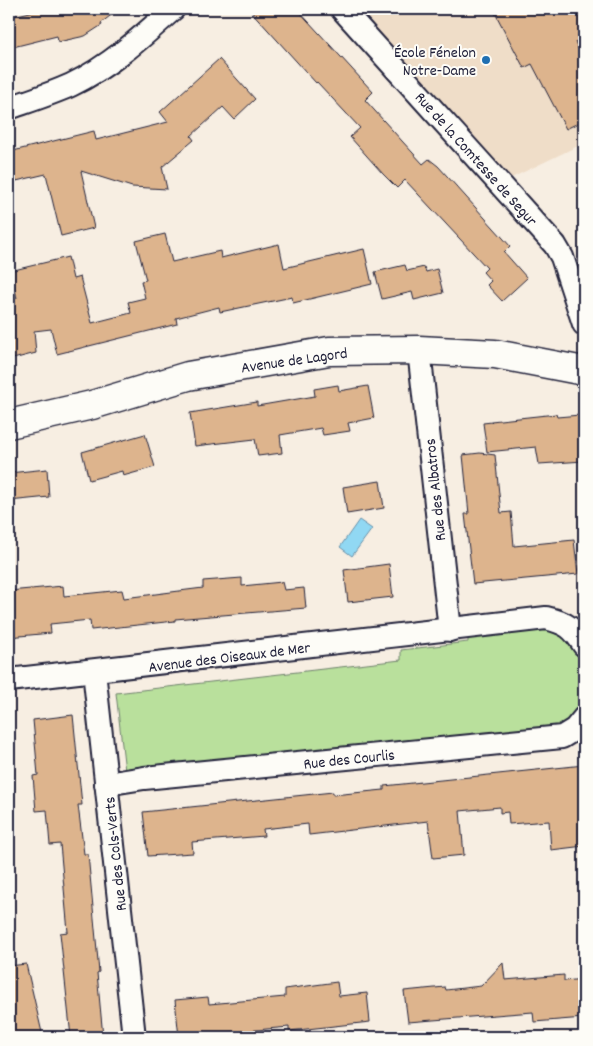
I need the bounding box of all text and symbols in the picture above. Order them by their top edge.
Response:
place label: École Fénelon Notre-Dame [394,42,476,83]
marker: École Fénelon Notre-Dame [480,54,492,66]
street label: Rue de la Comtesse de Segur [408,87,542,232]
street label: Avenue de Lagord [240,343,349,380]
street label: Rue des Albatros [420,437,453,542]
street label: Avenue des Oiseaux de Mer [147,637,312,680]
street label: Rue des Courlis [302,744,396,777]
street label: Rue des Cols-Verts [99,795,134,912]

